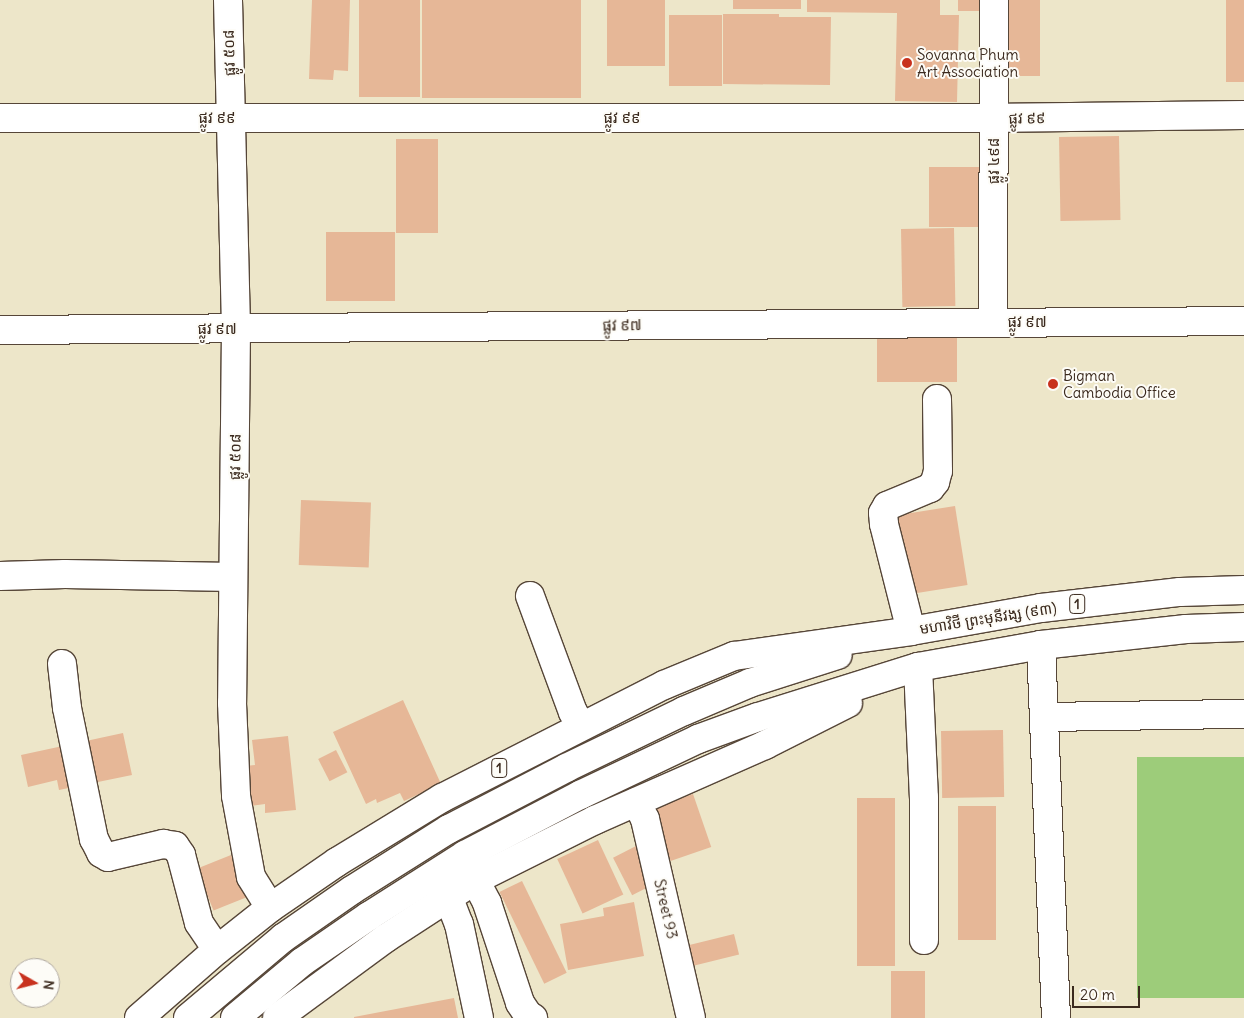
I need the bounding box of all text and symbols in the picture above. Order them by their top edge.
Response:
street label: ផ្លូវ ៥០៨ [219,29,239,77]
place label: Sovanna Phum Art Association [917,45,1019,80]
marker: Sovanna Phum Art Association [901,57,913,69]
street label: ផ្លូវ ៩៩ [198,109,236,127]
street label: ផ្លូវ ៩៩ [603,109,641,127]
street label: ផ្លូវ ៩៩ [1008,109,1046,127]
street label: ផ្លូវ ៤៩៨ [985,138,1003,184]
street label: ផ្លូវ ៩៧ [1007,313,1047,331]
street label: ផ្លូវ ៩៧ [602,316,642,334]
street label: ផ្លូវ ៩៧ [197,320,237,338]
place label: Bigman Cambodia Office [1063,366,1176,401]
marker: Bigman Cambodia Office [1047,378,1059,390]
street label: ផ្លូវ ៥០៨ [226,434,244,480]
road number: 1 [1068,592,1086,616]
street label: មហាវិថី ព្រះមុនីវង្ស (៩៣) [918,598,1058,638]
road number: 1 [490,756,508,780]
street label: Street 93 [650,877,682,941]
north arrow [10,958,60,1008]
scale bar [1074,976,1142,1008]
text: N [39,979,58,991]
text: 20 m [1080,985,1115,1004]

